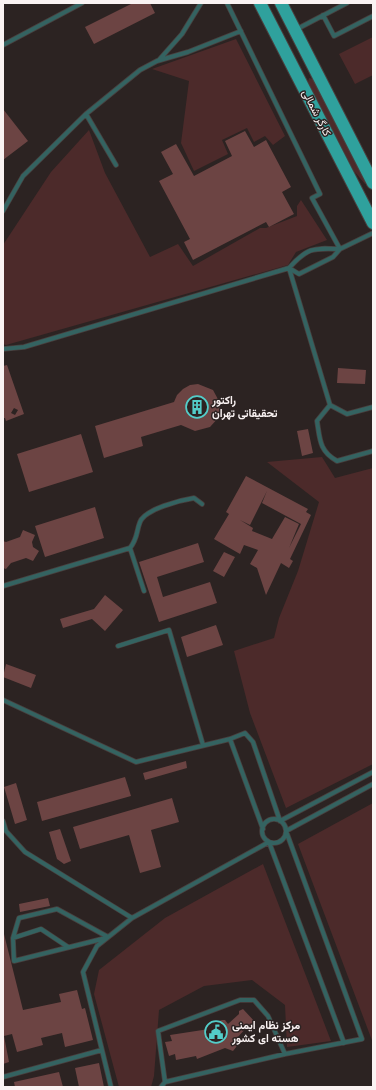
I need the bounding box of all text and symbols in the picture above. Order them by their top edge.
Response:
street label: کارگر شمالی [298,87,334,139]
building icon: راکتور تحقیقاتی تهران [184,394,210,420]
place label: راکتور تحقیقاتی تهران [211,394,278,421]
public building icon: مرکز نظام ایمنی هسته ای کشور [203,1019,229,1045]
place label: مرکز نظام ایمنی هسته ای کشور [231,1019,300,1046]

